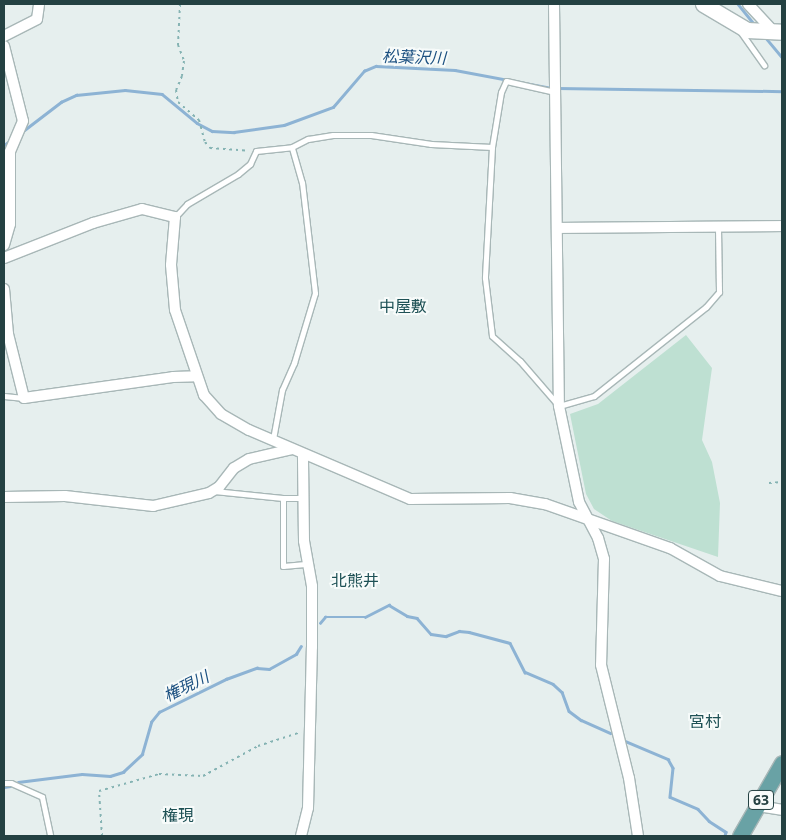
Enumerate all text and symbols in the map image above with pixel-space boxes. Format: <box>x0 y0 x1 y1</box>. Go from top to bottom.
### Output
water label: 松葉沢川 <box>382 46 446 68</box>
district label: 中屋敷 <box>379 296 427 316</box>
district label: 北熊井 <box>331 570 379 590</box>
water label: 権現川 <box>160 667 212 705</box>
district label: 宮村 <box>689 711 721 731</box>
road number: 63 <box>747 788 775 812</box>
district label: 権現 <box>162 805 194 825</box>

